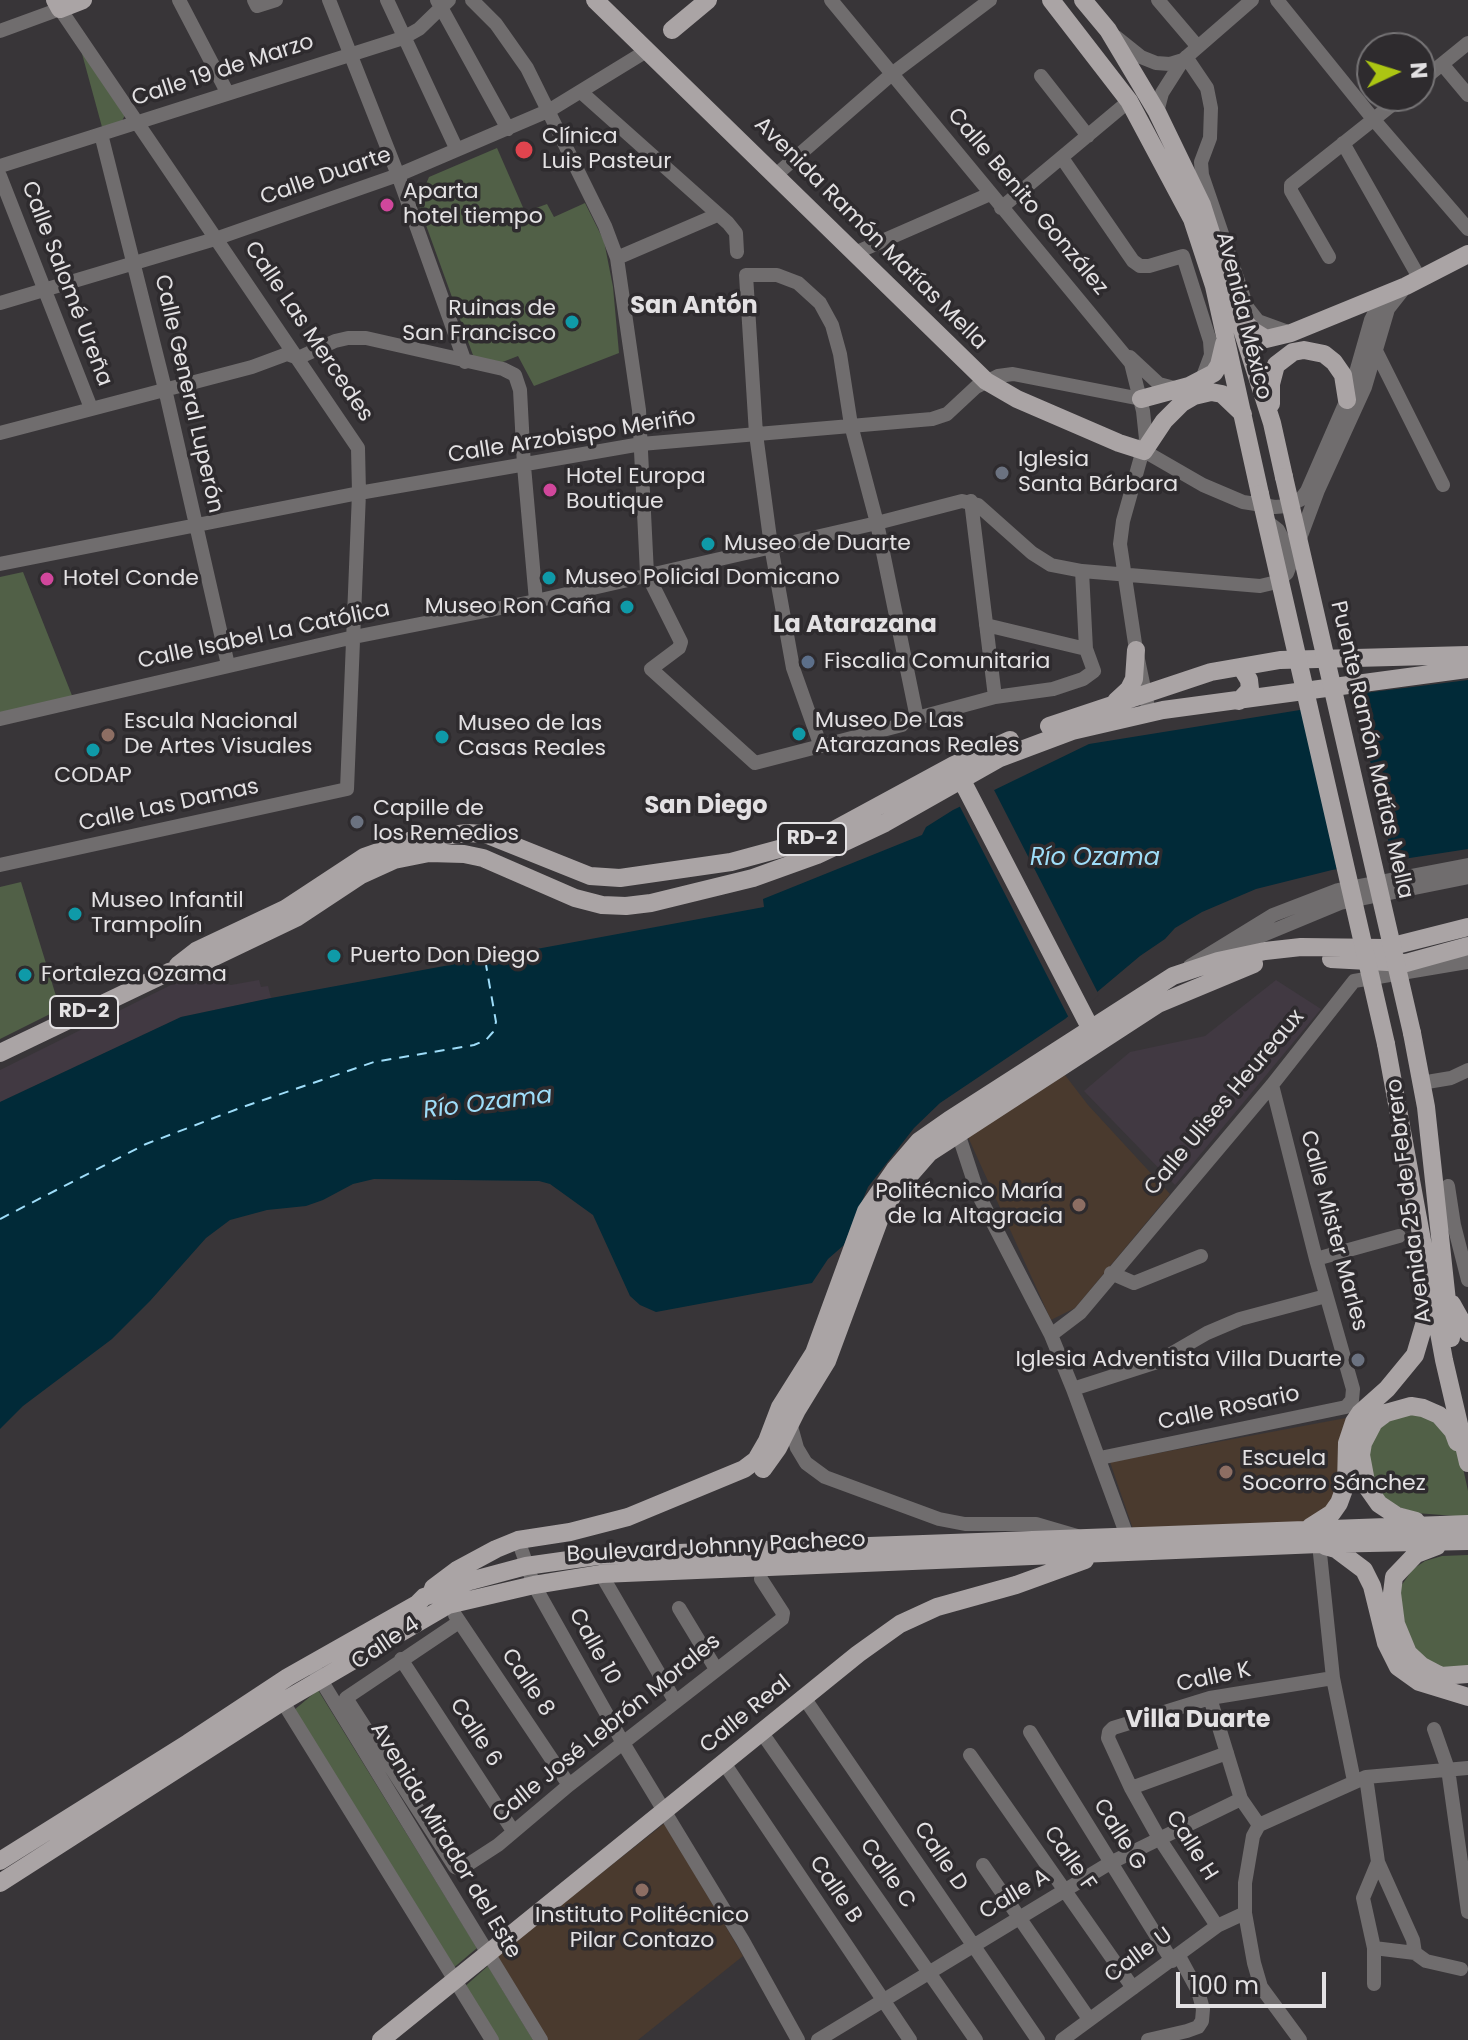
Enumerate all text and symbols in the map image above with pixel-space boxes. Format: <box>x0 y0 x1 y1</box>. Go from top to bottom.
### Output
street label: Calle 19 de Marzo <box>129 29 317 113</box>
north arrow <box>1356 32 1436 112</box>
text: N <box>1402 61 1434 80</box>
street label: Calle Benito González <box>941 103 1113 301</box>
street label: Avenida Ramón Matías Mella <box>748 112 992 356</box>
place label: Clínica Luis Pasteur <box>542 124 671 176</box>
marker: Clínica Luis Pasteur <box>513 139 535 161</box>
street label: Calle Duarte <box>257 142 395 212</box>
street label: Calle Salomé Ureña <box>15 178 117 390</box>
place label: Aparta hotel tiempo <box>403 179 543 230</box>
marker: Aparta hotel tiempo <box>378 196 396 214</box>
street label: Avenida México <box>1209 229 1277 403</box>
street label: Calle Las Mercedes <box>238 237 378 427</box>
street label: Calle General Luperón <box>148 272 228 516</box>
district label: San Antón <box>630 293 758 321</box>
place label: Ruinas de San Francisco <box>402 296 556 348</box>
marker: Ruinas de San Francisco <box>563 313 581 331</box>
street label: Calle Arzobispo Meriño <box>446 404 698 470</box>
place label: Iglesia Santa Bárbara <box>1018 447 1178 498</box>
place label: Hotel Europa Boutique <box>566 464 706 516</box>
marker: Iglesia Santa Bárbara <box>993 464 1011 482</box>
marker: Hotel Europa Boutique <box>541 481 559 499</box>
place label: Museo de Duarte <box>724 531 911 557</box>
marker: Museo de Duarte <box>699 535 717 553</box>
place label: Museo Policial Domicano <box>565 565 840 591</box>
place label: Hotel Conde <box>63 566 199 592</box>
marker: Museo Policial Domicano <box>540 569 558 587</box>
marker: Hotel Conde <box>38 570 56 588</box>
place label: Museo Ron Caña <box>425 594 611 620</box>
street label: Calle Isabel La Católica <box>136 596 392 676</box>
marker: Museo Ron Caña <box>618 598 636 616</box>
street label: Puente Ramón Matías Mella <box>1324 599 1418 901</box>
district label: La Atarazana <box>773 612 937 640</box>
place label: Fiscalia Comunitaria <box>824 649 1050 675</box>
marker: Fiscalia Comunitaria <box>799 653 817 671</box>
place label: Museo De Las Atarazanas Reales <box>815 708 1019 760</box>
place label: Escula Nacional De Artes Visuales <box>124 709 312 760</box>
place label: Museo de las Casas Reales <box>458 711 606 762</box>
marker: Museo De Las Atarazanas Reales <box>790 725 808 743</box>
marker: Escula Nacional De Artes Visuales <box>99 726 117 744</box>
marker: Museo de las Casas Reales <box>433 728 451 746</box>
marker: CODAP <box>84 741 102 759</box>
place label: CODAP <box>54 763 132 789</box>
street label: Calle Las Damas <box>77 774 261 838</box>
district label: San Diego <box>644 793 768 821</box>
place label: Capille de los Remedios <box>373 796 519 848</box>
marker: Capille de los Remedios <box>348 813 366 831</box>
road number: RD-2 <box>778 823 846 855</box>
water label: Río Ozama <box>1030 845 1160 873</box>
place label: Museo Infantil Trampolín <box>91 888 244 940</box>
marker: Museo Infantil Trampolín <box>66 905 84 923</box>
place label: Puerto Don Diego <box>350 943 540 969</box>
marker: Puerto Don Diego <box>325 947 343 965</box>
place label: Fortaleza Ozama <box>41 962 227 988</box>
marker: Fortaleza Ozama <box>16 966 34 984</box>
road number: RD-2 <box>50 996 118 1028</box>
street label: Calle Ulises Heureaux <box>1139 1005 1311 1201</box>
street label: Avenida 25 de Febrero <box>1382 1077 1438 1325</box>
water label: Río Ozama <box>422 1082 554 1126</box>
street label: Calle Mister Marles <box>1294 1128 1372 1334</box>
place label: Politécnico María de la Altagracia <box>875 1179 1063 1230</box>
marker: Politécnico María de la Altagracia <box>1070 1196 1088 1214</box>
place label: Iglesia Adventista Villa Duarte <box>1015 1347 1342 1373</box>
marker: Iglesia Adventista Villa Duarte <box>1349 1351 1367 1369</box>
street label: Calle Rosario <box>1156 1381 1302 1437</box>
place label: Escuela Socorro Sánchez <box>1242 1446 1426 1498</box>
marker: Escuela Socorro Sánchez <box>1217 1463 1235 1481</box>
street label: Boulevard Johnny Pacheco <box>566 1527 866 1569</box>
street label: Calle 10 <box>562 1604 626 1690</box>
street label: Calle 4 <box>347 1612 425 1676</box>
street label: Calle José Lebrón Morales <box>488 1629 726 1829</box>
street label: Calle 8 <box>495 1644 559 1722</box>
street label: Calle K <box>1174 1657 1254 1699</box>
street label: Calle Real <box>695 1670 797 1760</box>
street label: Calle 6 <box>443 1694 507 1772</box>
district label: Villa Duarte <box>1126 1707 1270 1735</box>
street label: Avenida Mirador del Este <box>364 1718 526 1964</box>
street label: Calle G <box>1087 1794 1151 1876</box>
street label: Calle H <box>1159 1806 1223 1886</box>
street label: Calle D <box>907 1817 973 1897</box>
street label: Calle F <box>1037 1821 1101 1897</box>
street label: Calle C <box>853 1834 921 1914</box>
street label: Calle B <box>803 1851 867 1929</box>
street label: Calle A <box>975 1864 1055 1926</box>
marker: Instituto Politécnico Pilar Contazo <box>633 1881 651 1899</box>
place label: Instituto Politécnico Pilar Contazo <box>535 1903 749 1954</box>
street label: Calle U <box>1100 1923 1178 1989</box>
scale bar <box>1180 1956 1330 2006</box>
text: 100 m <box>1190 1969 1259 2002</box>

